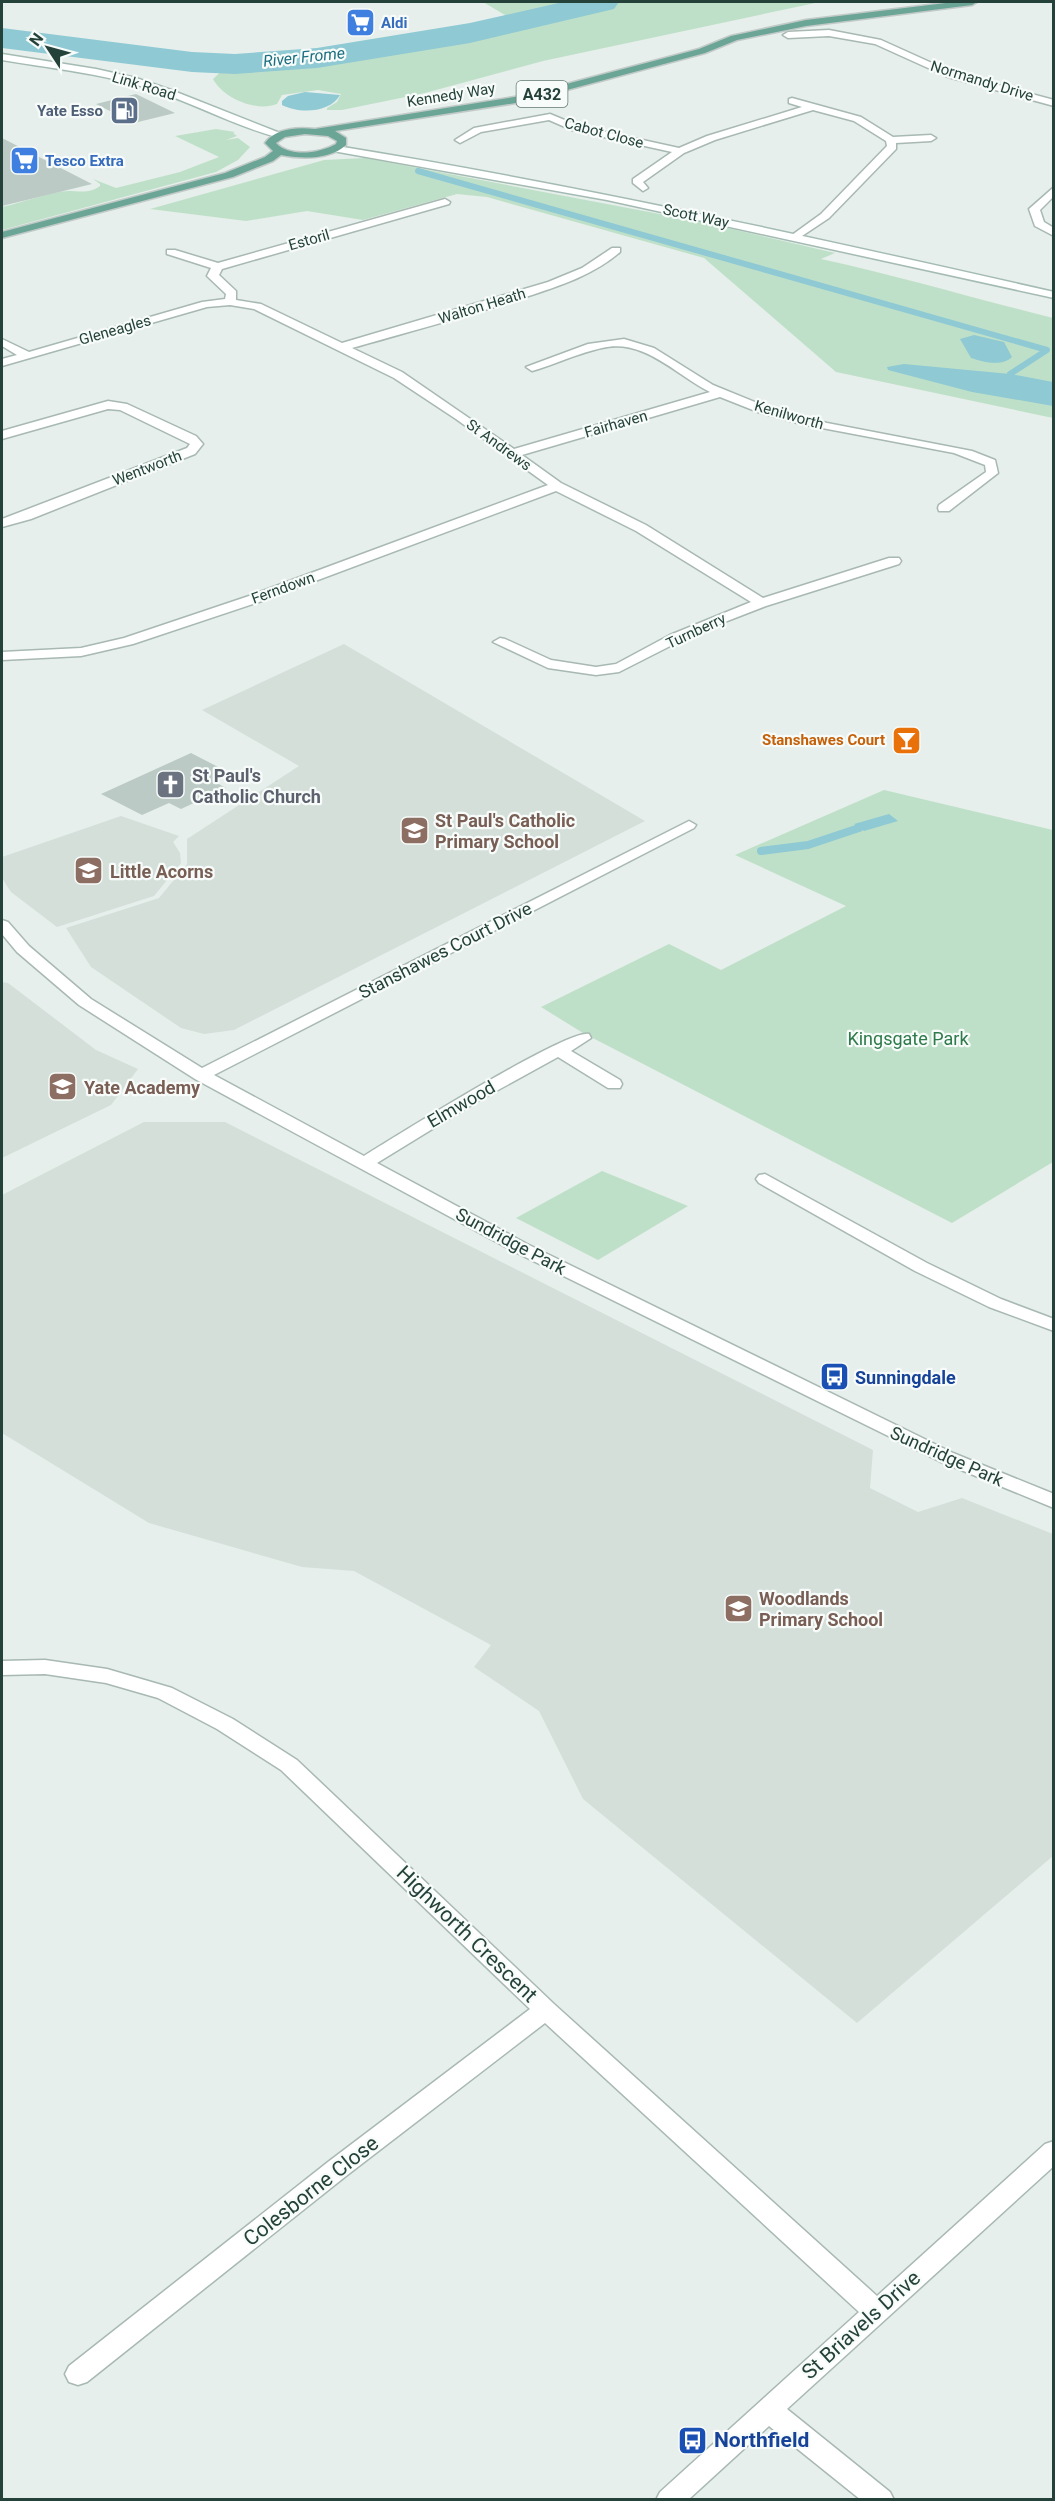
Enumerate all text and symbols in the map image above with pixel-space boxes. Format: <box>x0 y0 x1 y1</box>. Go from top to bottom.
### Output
supermarket icon: Aldi <box>344 7 376 39</box>
place label: Aldi <box>381 14 407 32</box>
north arrow <box>18 18 78 78</box>
text: N <box>25 29 47 50</box>
water label: River Frome <box>262 43 346 71</box>
street label: Normandy Drive <box>928 57 1036 105</box>
street label: Link Road <box>110 68 178 104</box>
street label: Kennedy Way <box>406 79 496 111</box>
road number: A432 <box>516 81 568 107</box>
fuel station icon: Yate Esso <box>108 95 140 127</box>
place label: Yate Esso <box>37 102 103 120</box>
street label: Cabot Close <box>562 114 646 152</box>
supermarket icon: Tesco Extra <box>8 145 40 177</box>
place label: Tesco Extra <box>45 152 124 170</box>
street label: Scott Way <box>661 200 731 232</box>
street label: Estoril <box>286 226 332 254</box>
street label: Walton Heath <box>436 284 528 328</box>
street label: Gleneagles <box>77 311 153 349</box>
street label: Kenilworth <box>752 397 826 433</box>
street label: Fairhaven <box>582 406 650 442</box>
street label: St Andrews <box>463 415 535 475</box>
street label: Wentworth <box>110 447 184 489</box>
street label: Ferndown <box>249 568 317 608</box>
street label: Turnberry <box>663 609 729 653</box>
bar icon: Stanshawes Court <box>890 724 922 756</box>
place label: Stanshawes Court <box>762 731 885 749</box>
place label: St Paul's Catholic Church <box>192 765 321 807</box>
church icon: St Paul's Catholic Church <box>155 769 187 801</box>
place label: St Paul's Catholic Primary School <box>435 810 575 852</box>
school or university icon: St Paul's Catholic Primary School <box>398 814 430 846</box>
school or university icon: Little Acorns <box>73 855 105 887</box>
place label: Little Acorns <box>110 861 213 882</box>
street label: Stanshawes Court Drive <box>355 897 535 1003</box>
park label: Kingsgate Park <box>847 1028 969 1049</box>
school or university icon: Yate Academy <box>47 1071 79 1103</box>
street label: Elmwood <box>423 1076 499 1132</box>
place label: Yate Academy <box>84 1077 201 1098</box>
street label: Sundridge Park <box>452 1203 570 1279</box>
bus stop icon: Sunningdale <box>818 1361 850 1393</box>
place label: Sunningdale <box>855 1367 956 1388</box>
street label: Sundridge Park <box>887 1422 1008 1491</box>
place label: Woodlands Primary School <box>759 1588 883 1630</box>
school or university icon: Woodlands Primary School <box>722 1592 754 1624</box>
street label: Highworth Crescent <box>392 1861 542 2007</box>
street label: Colesborne Close <box>239 2131 383 2251</box>
street label: St Briavels Drive <box>797 2266 925 2384</box>
bus stop icon: Northfield <box>677 2424 709 2456</box>
place label: Northfield <box>714 2428 809 2452</box>

